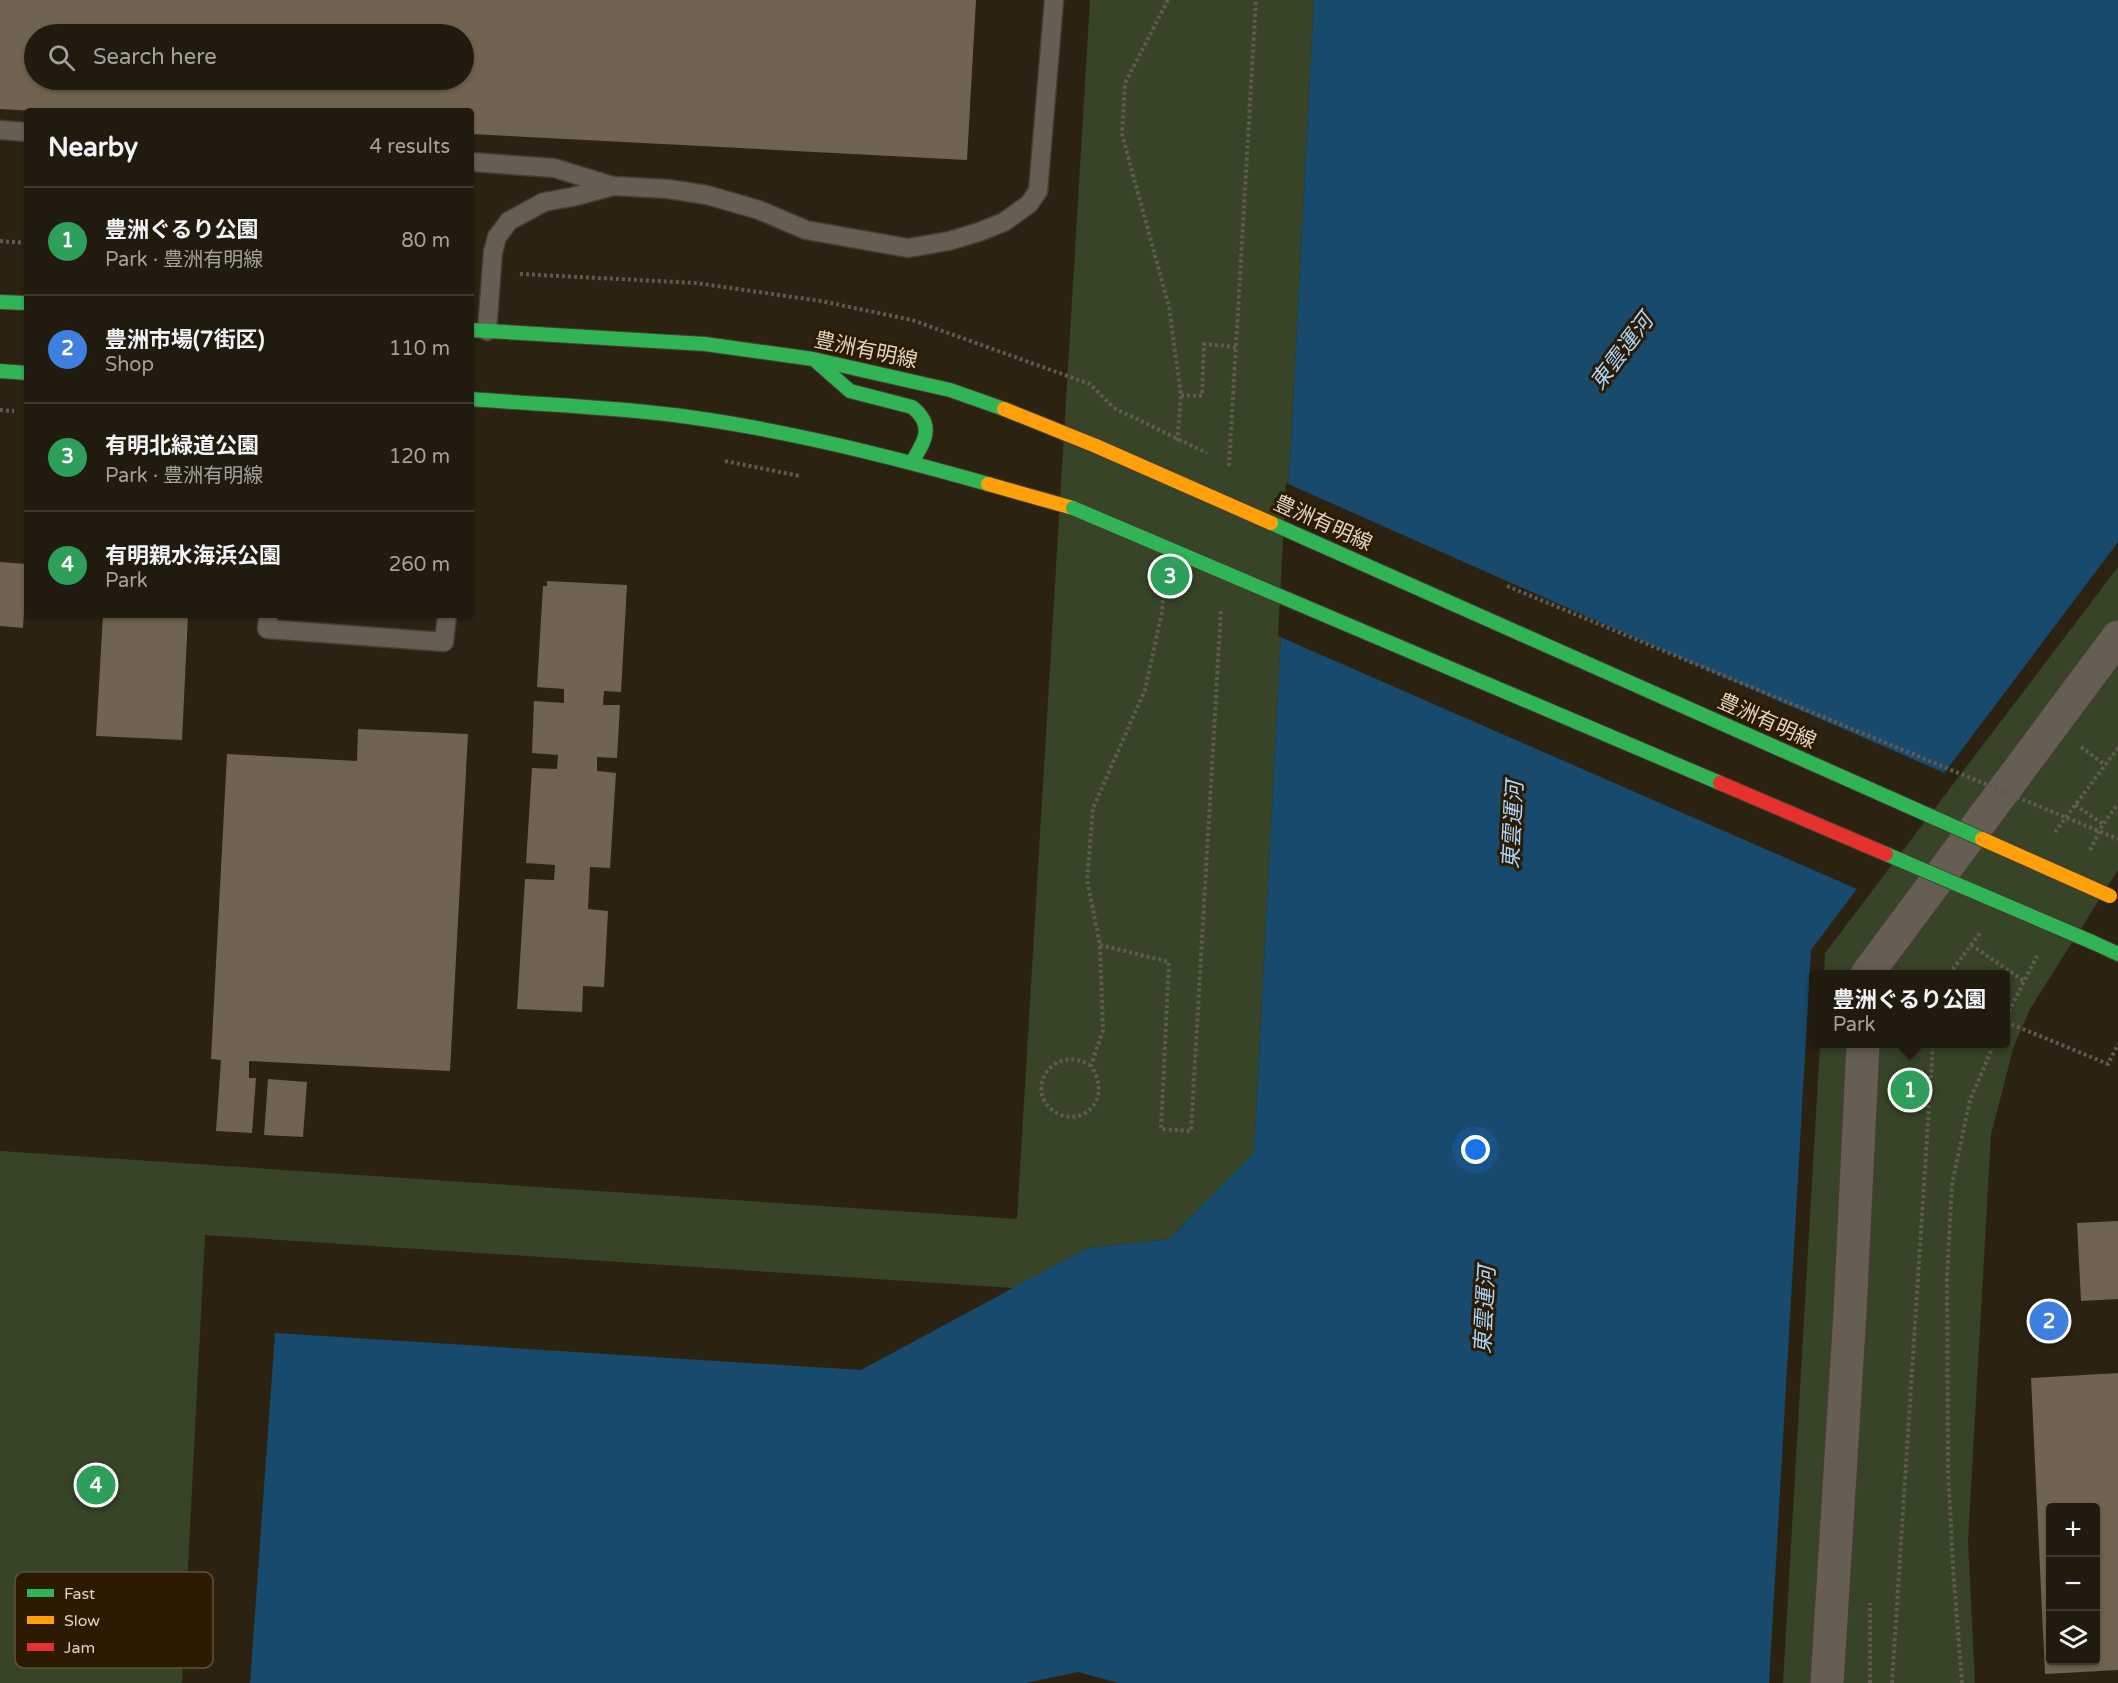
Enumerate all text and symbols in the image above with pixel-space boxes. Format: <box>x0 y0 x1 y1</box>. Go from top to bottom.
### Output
search box <box>24 24 474 90</box>
icon: search <box>45 41 78 74</box>
text: Search here <box>93 44 217 70</box>
text: Nearby <box>48 132 138 163</box>
text: 4 results <box>370 135 450 159</box>
text: 豊洲ぐるり公園 <box>105 217 259 243</box>
text: 1 <box>61 229 74 253</box>
text: 80 m <box>401 229 450 253</box>
text: Park · 豊洲有明線 <box>105 248 263 272</box>
water label: 東雲運河 <box>1585 305 1661 395</box>
text: 豊洲市場(7街区) <box>105 327 265 353</box>
street label: 豊洲有明線 <box>812 327 920 374</box>
text: 2 <box>61 337 74 361</box>
text: 110 m <box>389 337 450 361</box>
text: Shop <box>105 353 154 377</box>
text: 有明北緑道公園 <box>105 433 259 459</box>
text: 3 <box>61 445 74 469</box>
text: 120 m <box>389 445 450 469</box>
text: Park · 豊洲有明線 <box>105 464 263 488</box>
street label: 豊洲有明線 <box>1270 491 1376 556</box>
text: 有明親水海浜公園 <box>105 543 281 569</box>
text: 4 <box>61 553 74 577</box>
text: 260 m <box>389 553 450 577</box>
pin: 3 <box>1150 554 1190 598</box>
text: Park <box>105 569 148 593</box>
street label: 豊洲有明線 <box>1714 689 1820 754</box>
water label: 東雲運河 <box>1498 776 1528 870</box>
popup <box>1809 970 2010 1048</box>
text: 豊洲ぐるり公園 <box>1833 987 1986 1013</box>
text: Park <box>1833 1013 1875 1037</box>
pin: 1 <box>1890 1068 1930 1112</box>
your location <box>1461 1135 1490 1164</box>
water label: 東雲運河 <box>1470 1261 1500 1355</box>
pin: 2 <box>2030 1298 2068 1344</box>
pin: 4 <box>76 1462 116 1508</box>
map controls <box>2046 1503 2100 1665</box>
button: + <box>2046 1503 2100 1557</box>
button: − <box>2046 1557 2100 1611</box>
legend <box>15 1572 213 1668</box>
text: Fast <box>64 1584 95 1604</box>
text: Slow <box>64 1611 100 1631</box>
button: layers <box>2046 1611 2100 1665</box>
text: Jam <box>64 1638 95 1658</box>

